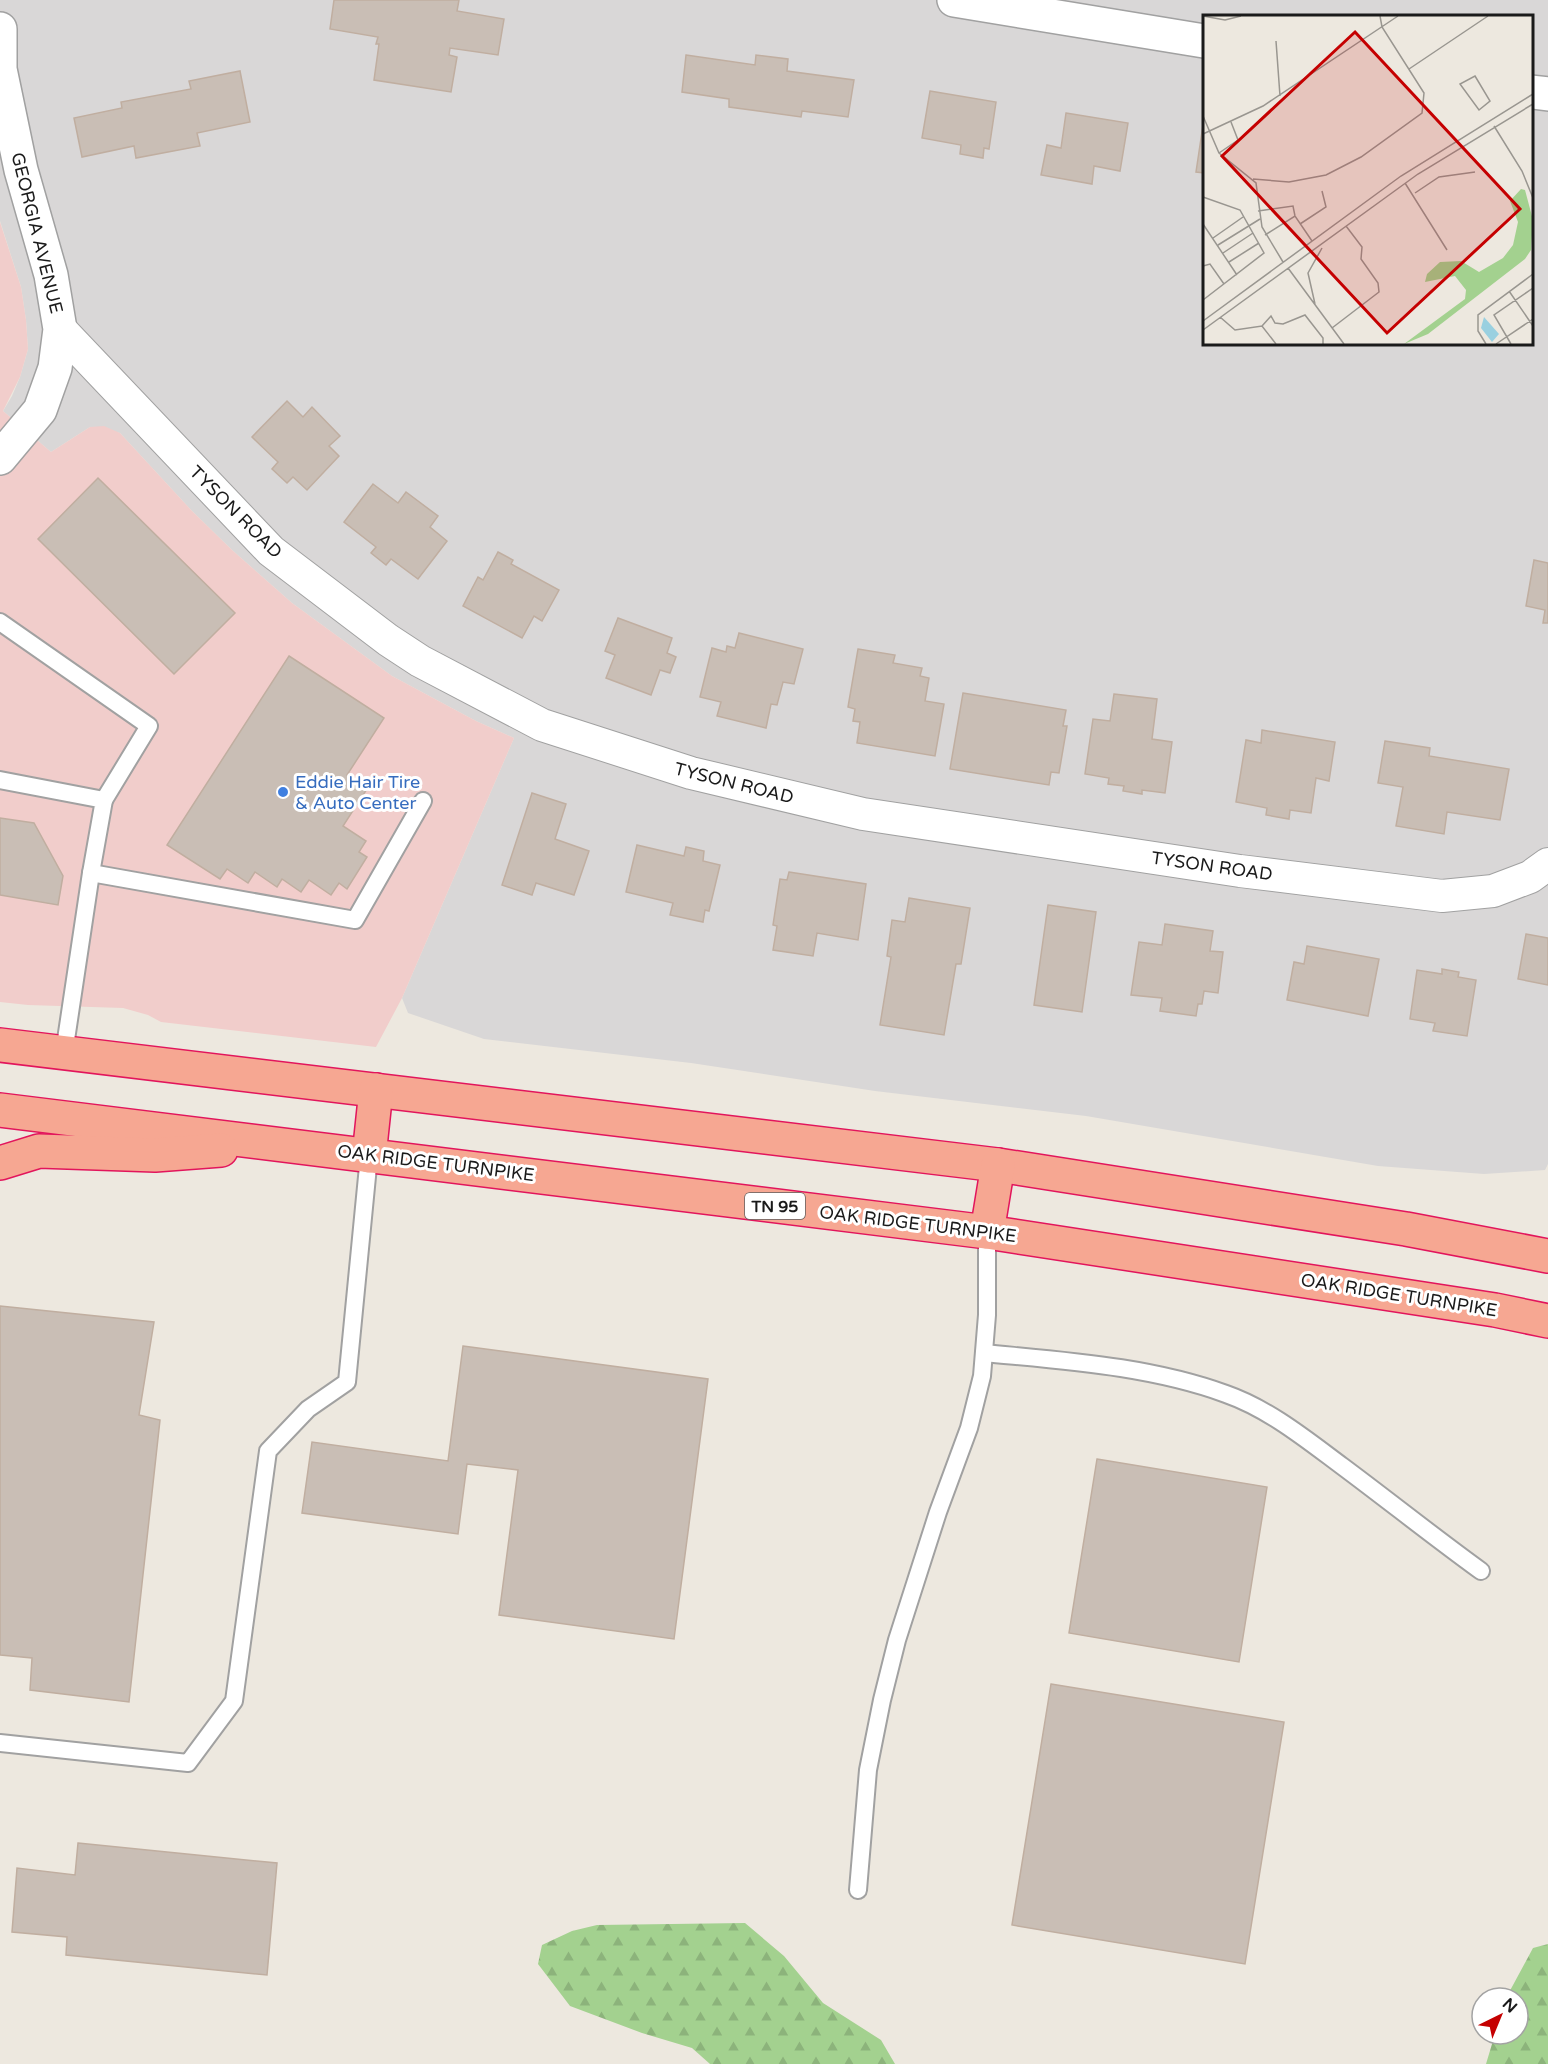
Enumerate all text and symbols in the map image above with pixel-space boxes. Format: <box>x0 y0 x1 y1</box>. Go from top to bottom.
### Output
inset map <box>1203 15 1533 345</box>
street label: GEORGIA AVENUE <box>6 150 68 316</box>
street label: TYSON ROAD <box>185 461 287 563</box>
street label: TYSON ROAD <box>672 758 796 808</box>
place label: Eddie Hair Tire & Auto Center <box>295 771 420 814</box>
marker: Eddie Hair Tire & Auto Center <box>276 785 290 799</box>
street label: TYSON ROAD <box>1150 847 1274 885</box>
street label: OAK RIDGE TURNPIKE <box>336 1140 536 1186</box>
road number: TN 95 <box>745 1193 805 1219</box>
street label: OAK RIDGE TURNPIKE <box>818 1201 1018 1247</box>
street label: OAK RIDGE TURNPIKE <box>1299 1269 1499 1321</box>
north arrow <box>1470 1986 1530 2046</box>
text: N <box>1498 1994 1521 2017</box>

